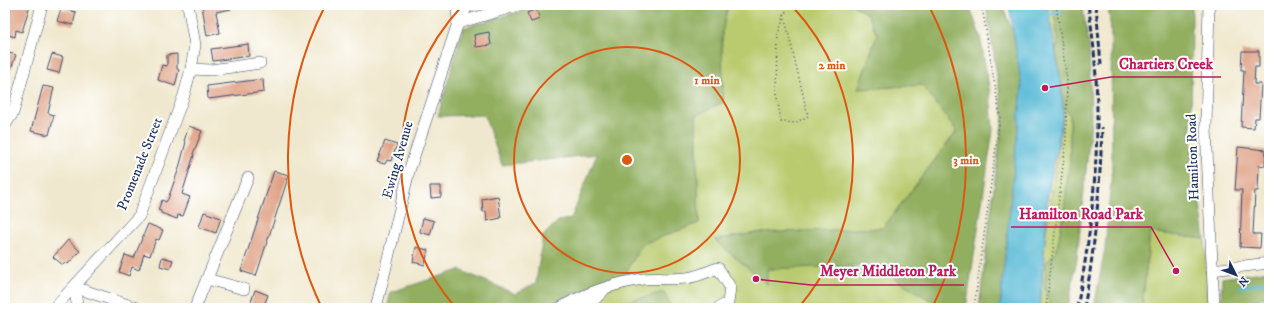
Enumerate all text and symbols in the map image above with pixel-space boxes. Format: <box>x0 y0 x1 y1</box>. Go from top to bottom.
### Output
callout: Chartiers Creek <box>1111 50 1221 77</box>
text: Chartiers Creek <box>1119 55 1213 74</box>
text: 2 min <box>819 58 846 73</box>
text: 1 min <box>694 73 720 88</box>
street label: Hamilton Road <box>1182 113 1204 201</box>
street label: Promenade Street <box>113 114 167 213</box>
street label: Ewing Avenue <box>378 119 418 201</box>
centre of rings <box>620 153 634 167</box>
text: 3 min <box>953 153 979 168</box>
callout: Hamilton Road Park <box>1011 200 1151 227</box>
text: Hamilton Road Park <box>1019 205 1144 224</box>
north arrow <box>1216 255 1256 295</box>
callout: Meyer Middleton Park <box>811 258 964 285</box>
text: Meyer Middleton Park <box>820 262 957 281</box>
text: N <box>1234 273 1251 289</box>

